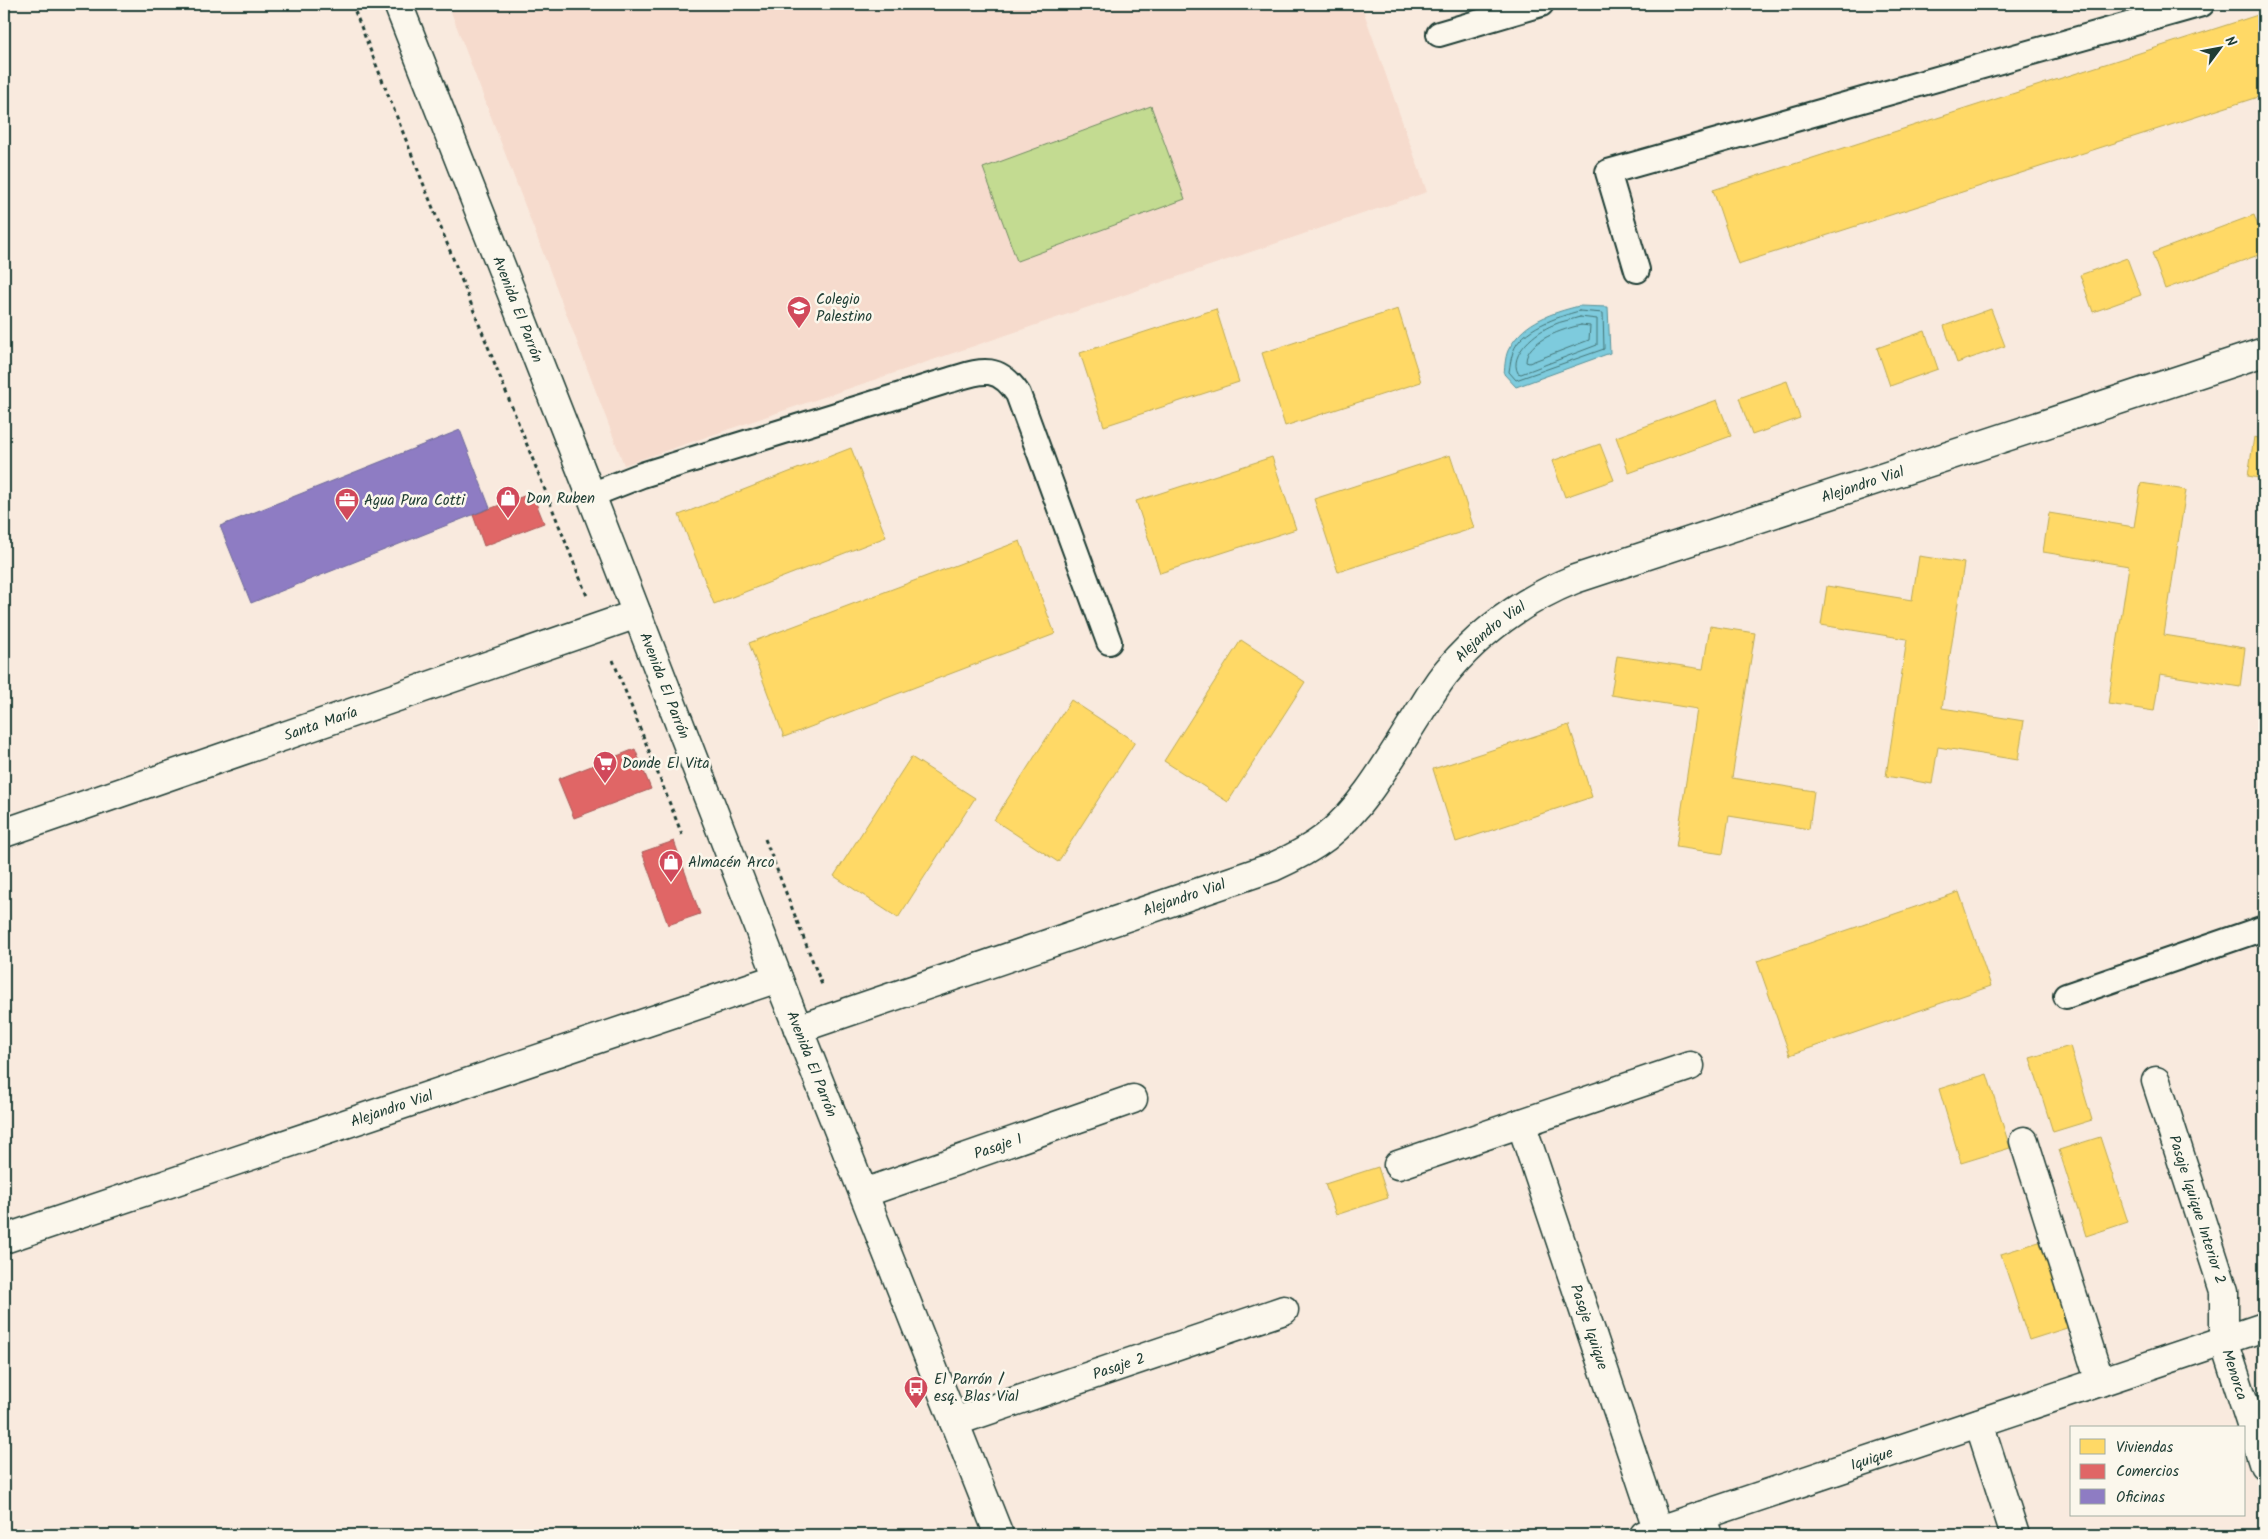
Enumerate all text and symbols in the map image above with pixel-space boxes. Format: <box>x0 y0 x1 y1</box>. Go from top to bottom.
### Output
north arrow <box>2196 22 2246 72</box>
text: N <box>2219 32 2242 51</box>
street label: Avenida El Parrón <box>485 253 549 367</box>
place label: Colegio Palestino <box>816 288 872 329</box>
school or university icon: Colegio Palestino <box>786 295 812 329</box>
street label: Alejandro Vial <box>1818 460 1908 510</box>
shop icon: Don Ruben <box>495 485 521 519</box>
office icon: Agua Pura Cotti <box>334 487 360 521</box>
place label: Don Ruben <box>526 487 595 511</box>
place label: Agua Pura Cotti <box>364 489 466 513</box>
street label: Alejandro Vial <box>1450 595 1531 668</box>
street label: Avenida El Parrón <box>632 629 695 743</box>
street label: Santa María <box>281 701 361 748</box>
supermarket icon: Donde El Vita <box>592 750 618 784</box>
place label: Donde El Vita <box>622 752 710 776</box>
shop icon: Almacén Arco <box>658 849 684 883</box>
place label: Almacén Arco <box>688 851 775 875</box>
street label: Alejandro Vial <box>1140 873 1229 923</box>
street label: Avenida El Parrón <box>779 1008 843 1121</box>
street label: Alejandro Vial <box>347 1084 437 1134</box>
street label: Pasaje 1 <box>971 1127 1026 1167</box>
street label: Pasaje Iquique Interior 2 <box>2161 1132 2232 1287</box>
street label: Pasaje Iquique <box>1563 1281 1614 1373</box>
street label: Menorca <box>2214 1346 2253 1403</box>
street label: Pasaje 2 <box>1090 1347 1148 1387</box>
place label: El Parrón / esq. Blas Vial <box>934 1368 1019 1409</box>
bus stop icon: El Parrón / esq. Blas Vial <box>903 1375 929 1409</box>
legend <box>2070 1426 2246 1516</box>
text: Viviendas <box>2116 1436 2174 1460</box>
street label: Iquique <box>1847 1441 1897 1478</box>
text: Comercios <box>2116 1460 2179 1484</box>
text: Oficinas <box>2116 1486 2165 1510</box>

